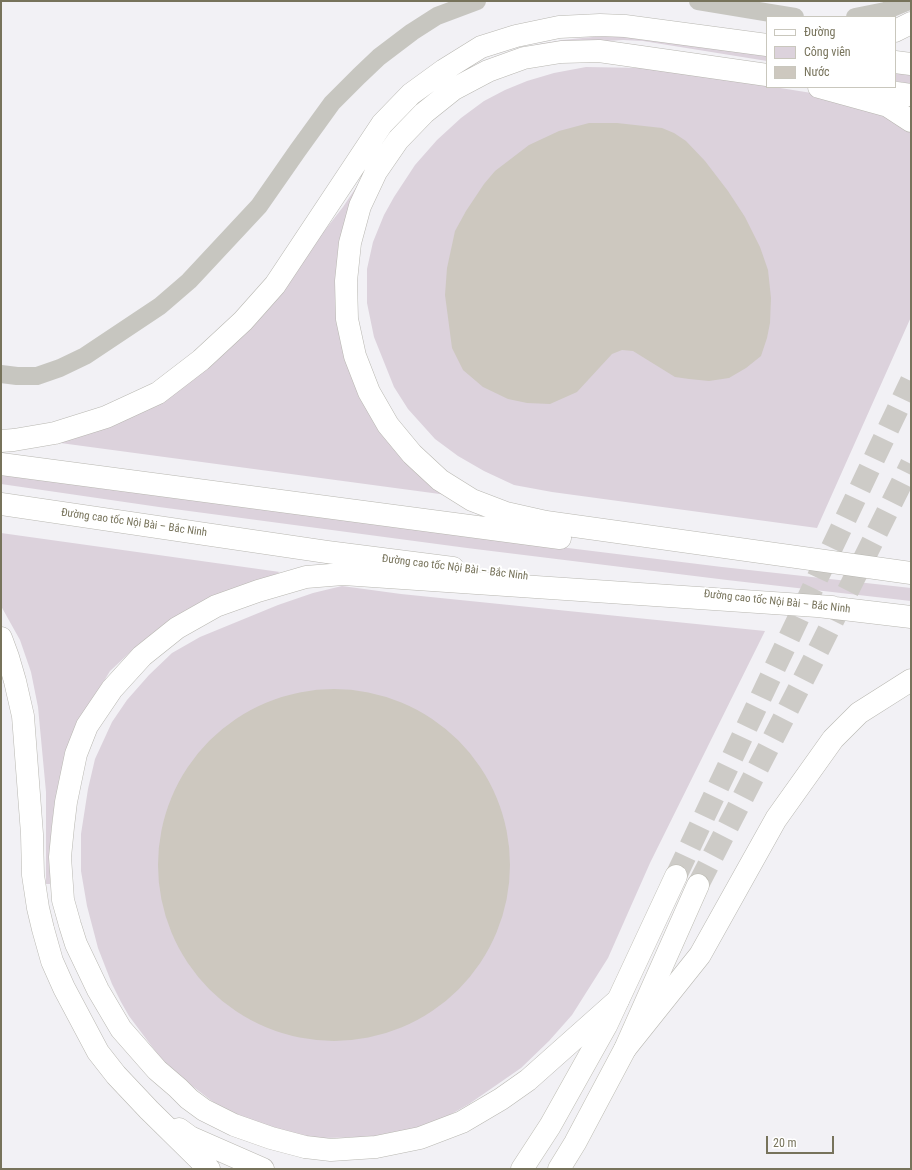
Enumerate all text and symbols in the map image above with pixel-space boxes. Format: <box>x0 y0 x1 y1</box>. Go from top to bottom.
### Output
legend <box>766 16 896 88</box>
text: Đường <box>804 25 835 39</box>
text: Công viên <box>804 45 851 59</box>
text: Nước <box>804 65 830 79</box>
street label: Đường cao tốc Nội Bài – Bắc Ninh <box>60 506 208 540</box>
street label: Đường cao tốc Nội Bài – Bắc Ninh <box>381 552 529 584</box>
street label: Đường cao tốc Nội Bài – Bắc Ninh <box>703 588 851 616</box>
scale bar <box>768 1128 836 1154</box>
text: 20 m <box>773 1136 797 1150</box>

